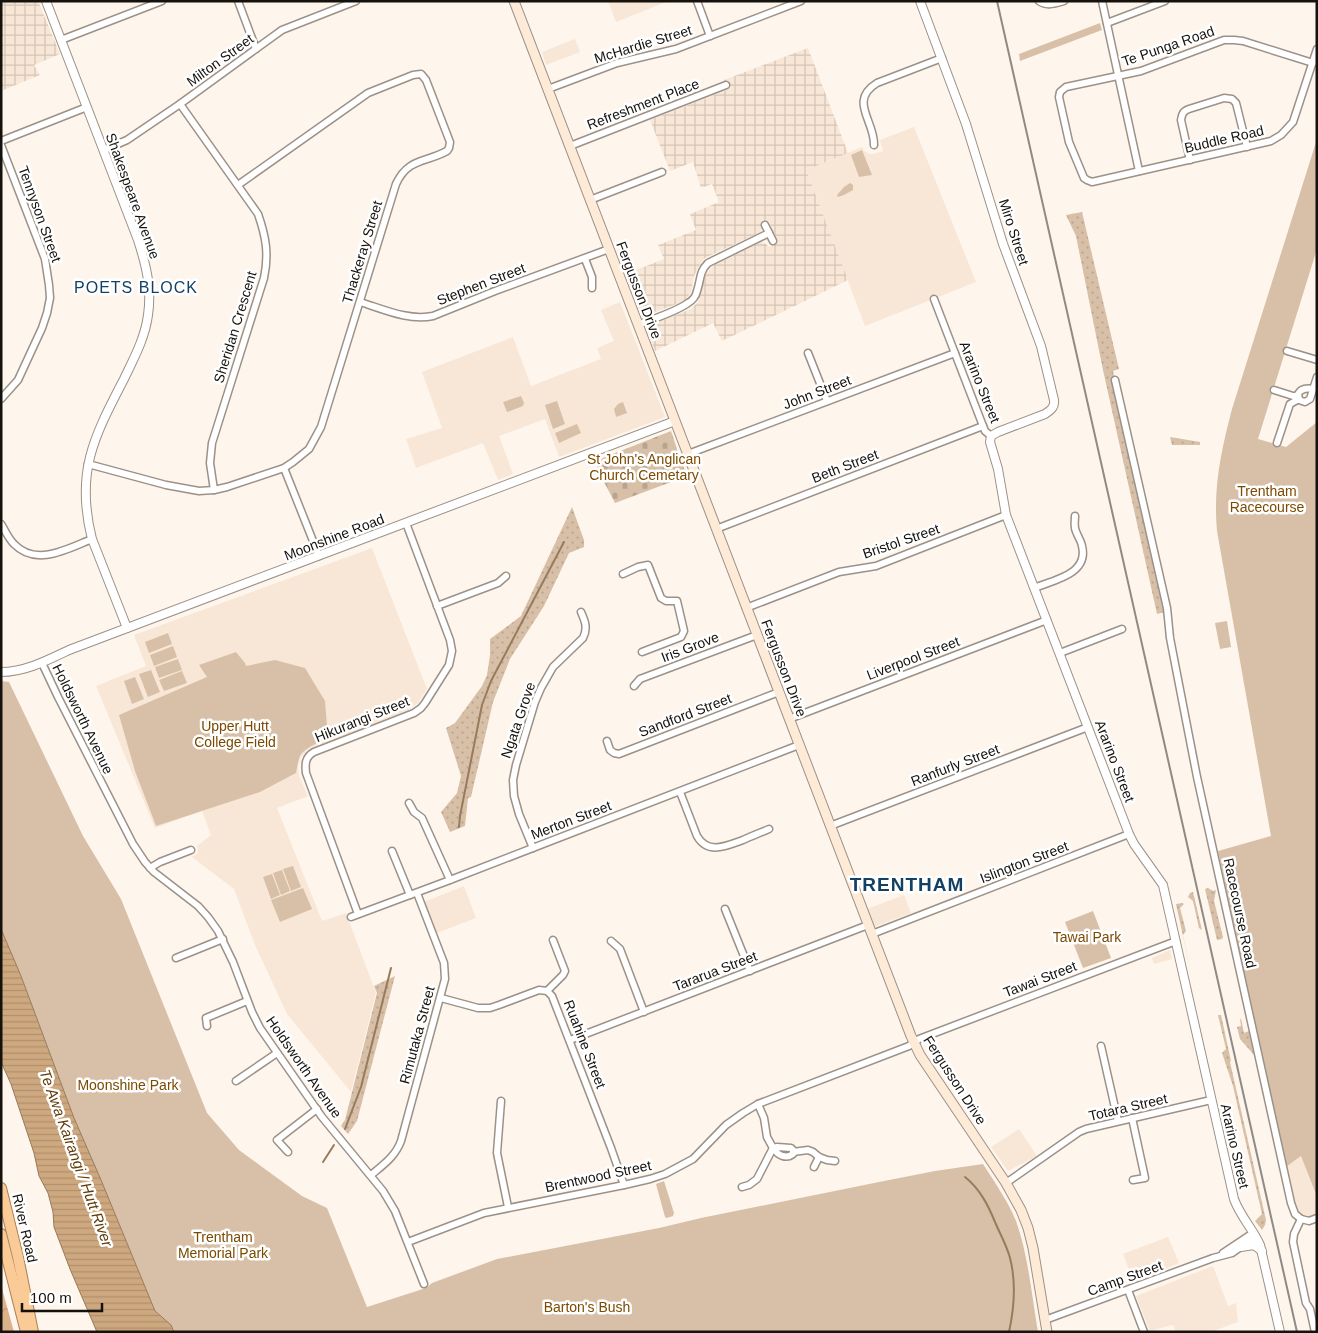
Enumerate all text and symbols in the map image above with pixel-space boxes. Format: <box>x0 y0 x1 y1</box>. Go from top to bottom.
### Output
street label: McHardie Street <box>592 22 694 66</box>
street label: Te Punga Road <box>1120 23 1216 69</box>
street label: Milton Street <box>184 30 257 90</box>
street label: Refreshment Place <box>585 75 702 133</box>
street label: Buddle Road <box>1183 122 1265 156</box>
street label: Shakespeare Avenue <box>103 131 163 261</box>
street label: Tennyson Street <box>15 164 65 264</box>
street label: Miro Street <box>996 197 1032 267</box>
street label: Thackeray Street <box>339 199 385 305</box>
street label: Fergusson Drive <box>613 239 665 341</box>
street label: Stephen Street <box>435 260 528 308</box>
street label: Sheridan Crescent <box>210 269 260 385</box>
district label: POETS BLOCK <box>74 279 198 296</box>
street label: Ararino Street <box>956 339 1004 425</box>
street label: John Street <box>781 372 853 412</box>
street label: Beth Street <box>809 446 881 486</box>
park label: St John's Anglican Church Cemetary <box>587 451 701 483</box>
park label: Trentham Racecourse <box>1230 483 1305 515</box>
street label: Moonshine Road <box>282 511 386 563</box>
street label: Bristol Street <box>861 520 942 562</box>
street label: Fergusson Drive <box>758 617 810 719</box>
street label: Iris Grove <box>659 629 721 665</box>
street label: Liverpool Street <box>864 633 962 683</box>
street label: Holdsworth Avenue <box>49 661 117 777</box>
street label: Ngata Grove <box>498 680 539 760</box>
street label: Sandford Street <box>636 690 734 740</box>
street label: Hikurangi Street <box>312 693 412 745</box>
park label: Upper Hutt College Field <box>194 718 276 750</box>
street label: Ararino Street <box>1092 718 1138 804</box>
street label: Ranfurly Street <box>909 741 1002 789</box>
street label: Merton Street <box>529 797 614 843</box>
street label: Islington Street <box>978 838 1071 886</box>
street label: Racecourse Road <box>1221 857 1259 969</box>
district label: TRENTHAM <box>850 874 964 895</box>
park label: Tawai Park <box>1053 929 1122 945</box>
street label: Tararua Street <box>671 948 759 994</box>
street label: Tawai Street <box>1001 958 1079 1000</box>
street label: Rimutaka Street <box>396 984 438 1086</box>
street label: Ruahine Street <box>561 998 609 1091</box>
street label: Holdsworth Avenue <box>263 1013 345 1121</box>
street label: Fergusson Drive <box>920 1033 990 1128</box>
water label: Te Awa Kairangi / Hutt River <box>36 1067 117 1250</box>
park label: Moonshine Park <box>77 1077 180 1093</box>
street label: Totara Street <box>1087 1090 1169 1124</box>
street label: Ararino Street <box>1217 1102 1253 1190</box>
street label: Brentwood Street <box>543 1157 653 1195</box>
street label: River Road <box>9 1192 41 1264</box>
park label: Trentham Memorial Park <box>178 1229 269 1261</box>
street label: Camp Street <box>1085 1257 1165 1299</box>
scale bar <box>22 1280 102 1312</box>
text: 100 m <box>30 1289 72 1306</box>
park label: Barton's Bush <box>544 1299 630 1315</box>

